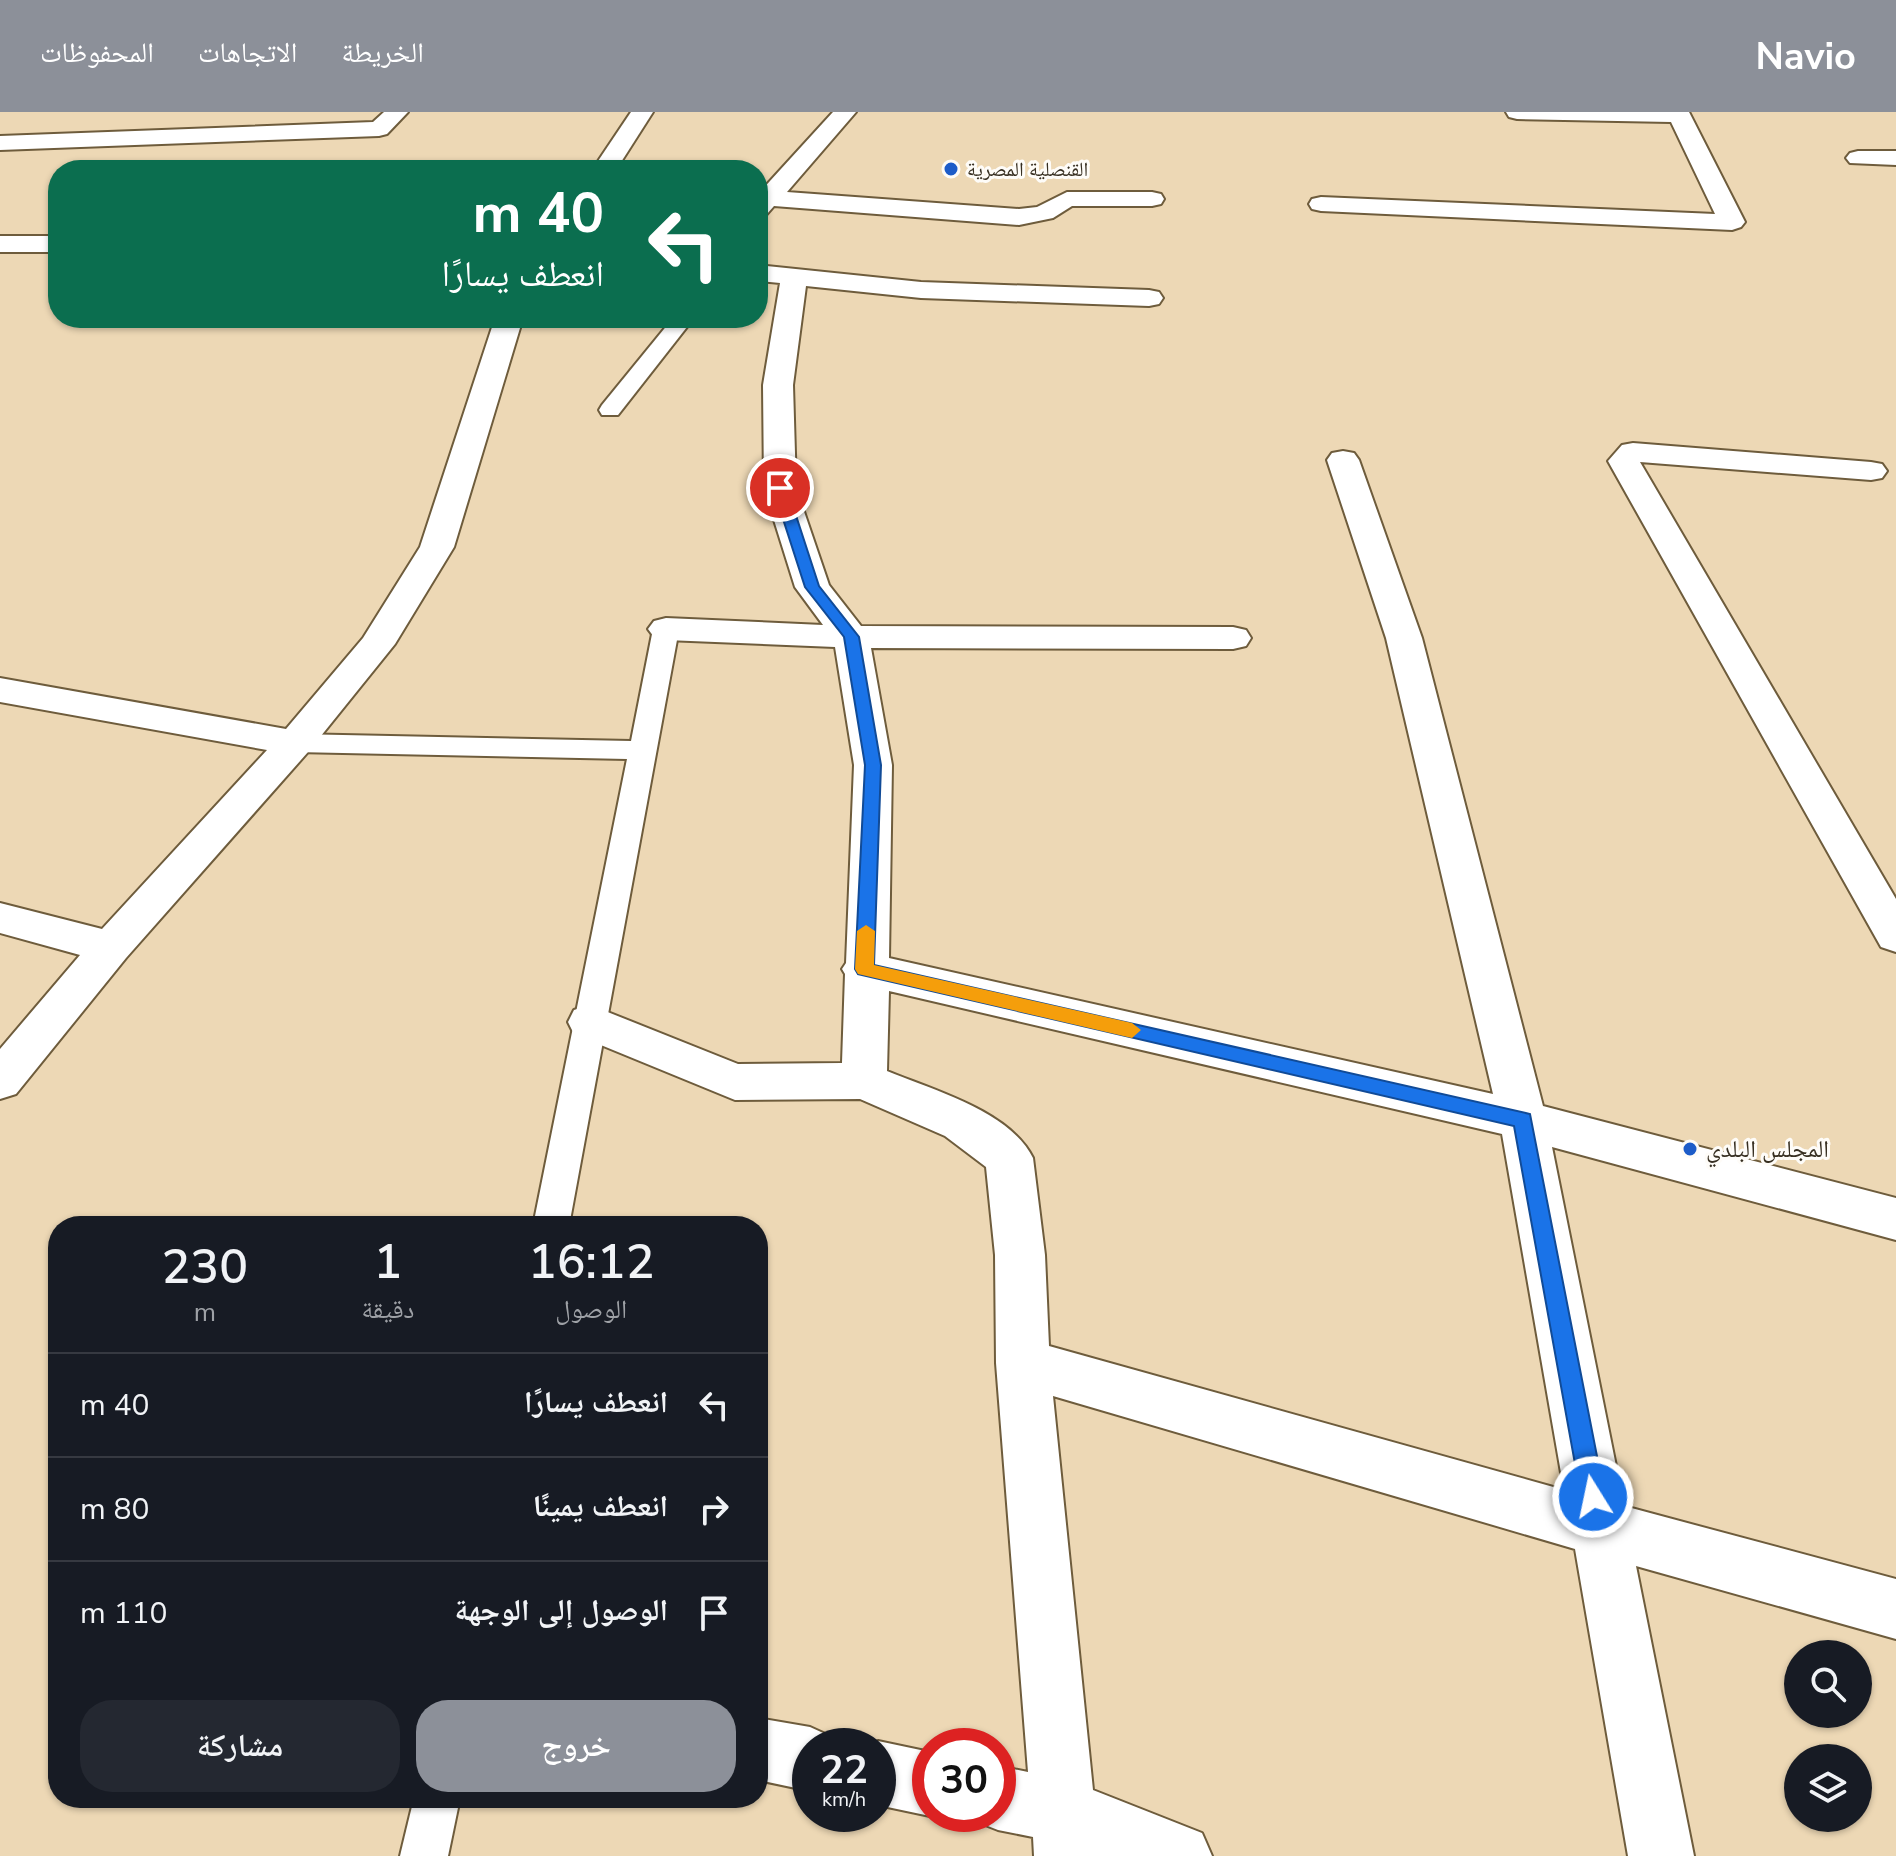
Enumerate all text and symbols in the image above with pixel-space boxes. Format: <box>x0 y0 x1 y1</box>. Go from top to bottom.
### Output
text: Navio <box>1755 31 1856 82</box>
text: المحفوظات <box>40 34 154 72</box>
text: الاتجاهات <box>198 34 297 72</box>
text: الخريطة <box>341 34 424 72</box>
place label: القنصلية المصرية <box>967 156 1088 183</box>
marker: القنصلية المصرية <box>942 160 960 178</box>
text: 40 m <box>473 175 604 252</box>
icon: left <box>632 192 736 296</box>
text: انعطف يسارًا <box>442 250 604 299</box>
pin <box>746 454 814 522</box>
icon: arrive <box>758 466 802 510</box>
place label: المجلس البلدي <box>1706 1133 1829 1168</box>
marker: المجلس البلدي <box>1681 1140 1699 1158</box>
text: 1 <box>374 1229 402 1295</box>
text: 16:12 <box>528 1229 654 1295</box>
text: 230 <box>162 1234 248 1300</box>
text: دقيقة <box>362 1292 414 1327</box>
text: الوصول <box>555 1292 627 1327</box>
text: m <box>194 1295 216 1330</box>
text: انعطف يسارًا <box>524 1382 668 1423</box>
icon: left <box>692 1383 736 1427</box>
text: 40 m <box>80 1385 149 1426</box>
position arrow <box>1551 1455 1635 1539</box>
text: انعطف يمينًا <box>533 1486 668 1527</box>
icon: right <box>692 1487 736 1531</box>
text: 80 m <box>80 1489 149 1530</box>
text: الوصول إلى الوجهة <box>455 1590 668 1631</box>
icon: arrive <box>692 1591 736 1635</box>
text: 110 m <box>80 1593 167 1634</box>
map controls <box>1784 1640 1872 1832</box>
button: search <box>1784 1640 1872 1728</box>
button: مشاركة <box>80 1700 400 1792</box>
button: خروج <box>416 1700 736 1792</box>
speed limit sign: 30 <box>912 1728 1016 1832</box>
text: 22 <box>820 1743 868 1797</box>
button: layers <box>1784 1744 1872 1832</box>
text: km/h <box>822 1786 866 1813</box>

